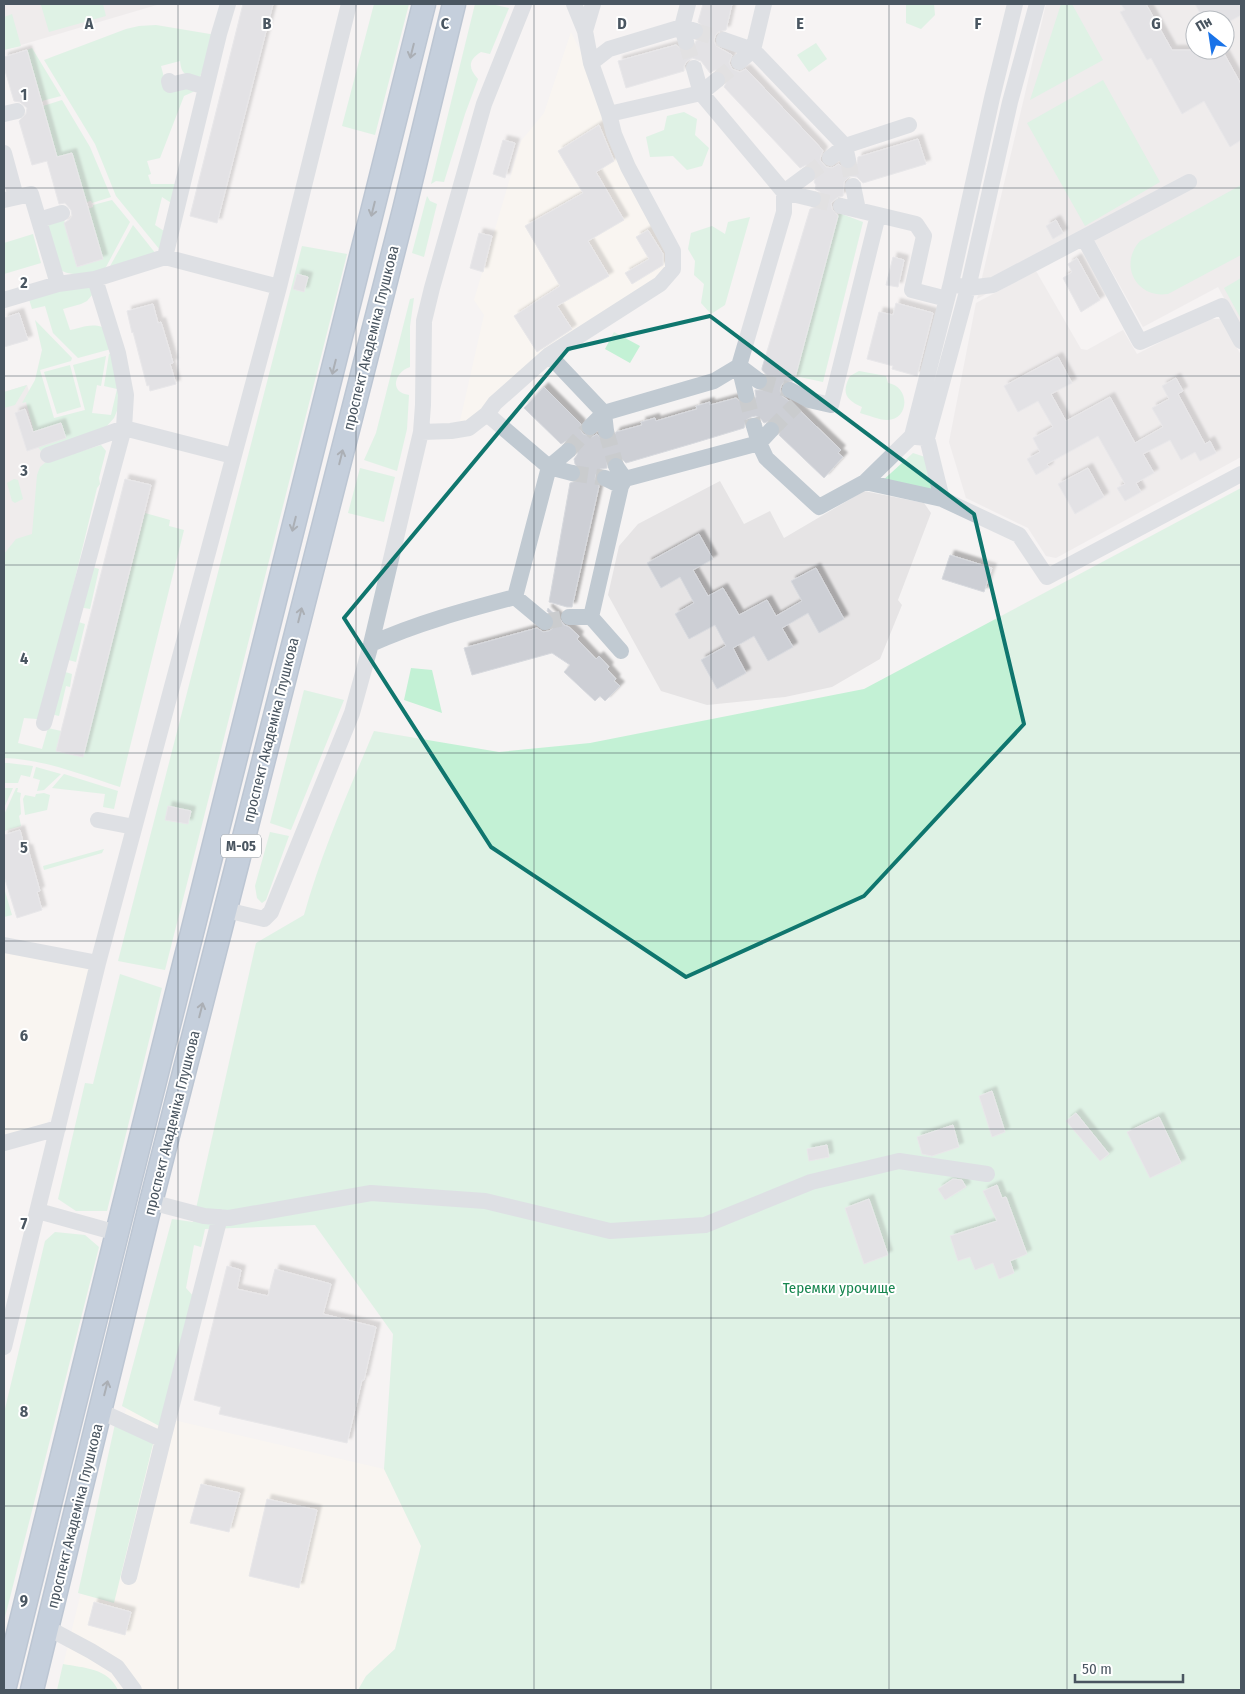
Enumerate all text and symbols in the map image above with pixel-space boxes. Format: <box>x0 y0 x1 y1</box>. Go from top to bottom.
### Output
north arrow <box>1185 10 1235 60</box>
text: Пн <box>1193 13 1215 36</box>
text: A <box>84 14 94 33</box>
text: B <box>263 14 272 33</box>
text: C <box>441 14 450 33</box>
text: D <box>617 14 627 33</box>
text: E <box>796 14 804 33</box>
text: F <box>974 14 982 33</box>
text: G <box>1151 14 1161 33</box>
one-way arrow <box>407 43 416 59</box>
text: 1 <box>21 85 27 104</box>
one-way arrow <box>368 200 377 216</box>
street label: проспект Академіка Глушкова <box>339 244 403 432</box>
text: 2 <box>19 273 28 292</box>
one-way arrow <box>329 358 338 374</box>
one-way arrow <box>337 450 346 466</box>
text: 3 <box>19 461 28 480</box>
one-way arrow <box>289 516 298 532</box>
one-way arrow <box>296 607 306 623</box>
street label: проспект Академіка Глушкова <box>239 636 303 824</box>
text: 4 <box>20 649 28 668</box>
road number: М-05 <box>221 834 261 858</box>
text: 5 <box>20 838 28 857</box>
one-way arrow <box>196 1002 206 1018</box>
text: 6 <box>20 1026 28 1045</box>
street label: проспект Академіка Глушкова <box>140 1029 204 1217</box>
text: 7 <box>21 1214 28 1233</box>
park label: Теремки урочище <box>783 1279 895 1297</box>
one-way arrow <box>102 1380 111 1396</box>
text: 8 <box>20 1402 29 1421</box>
street label: проспект Академіка Глушкова <box>43 1422 107 1610</box>
text: 9 <box>20 1591 28 1610</box>
scale bar <box>1075 1652 1182 1684</box>
text: 50 m <box>1082 1660 1112 1678</box>

